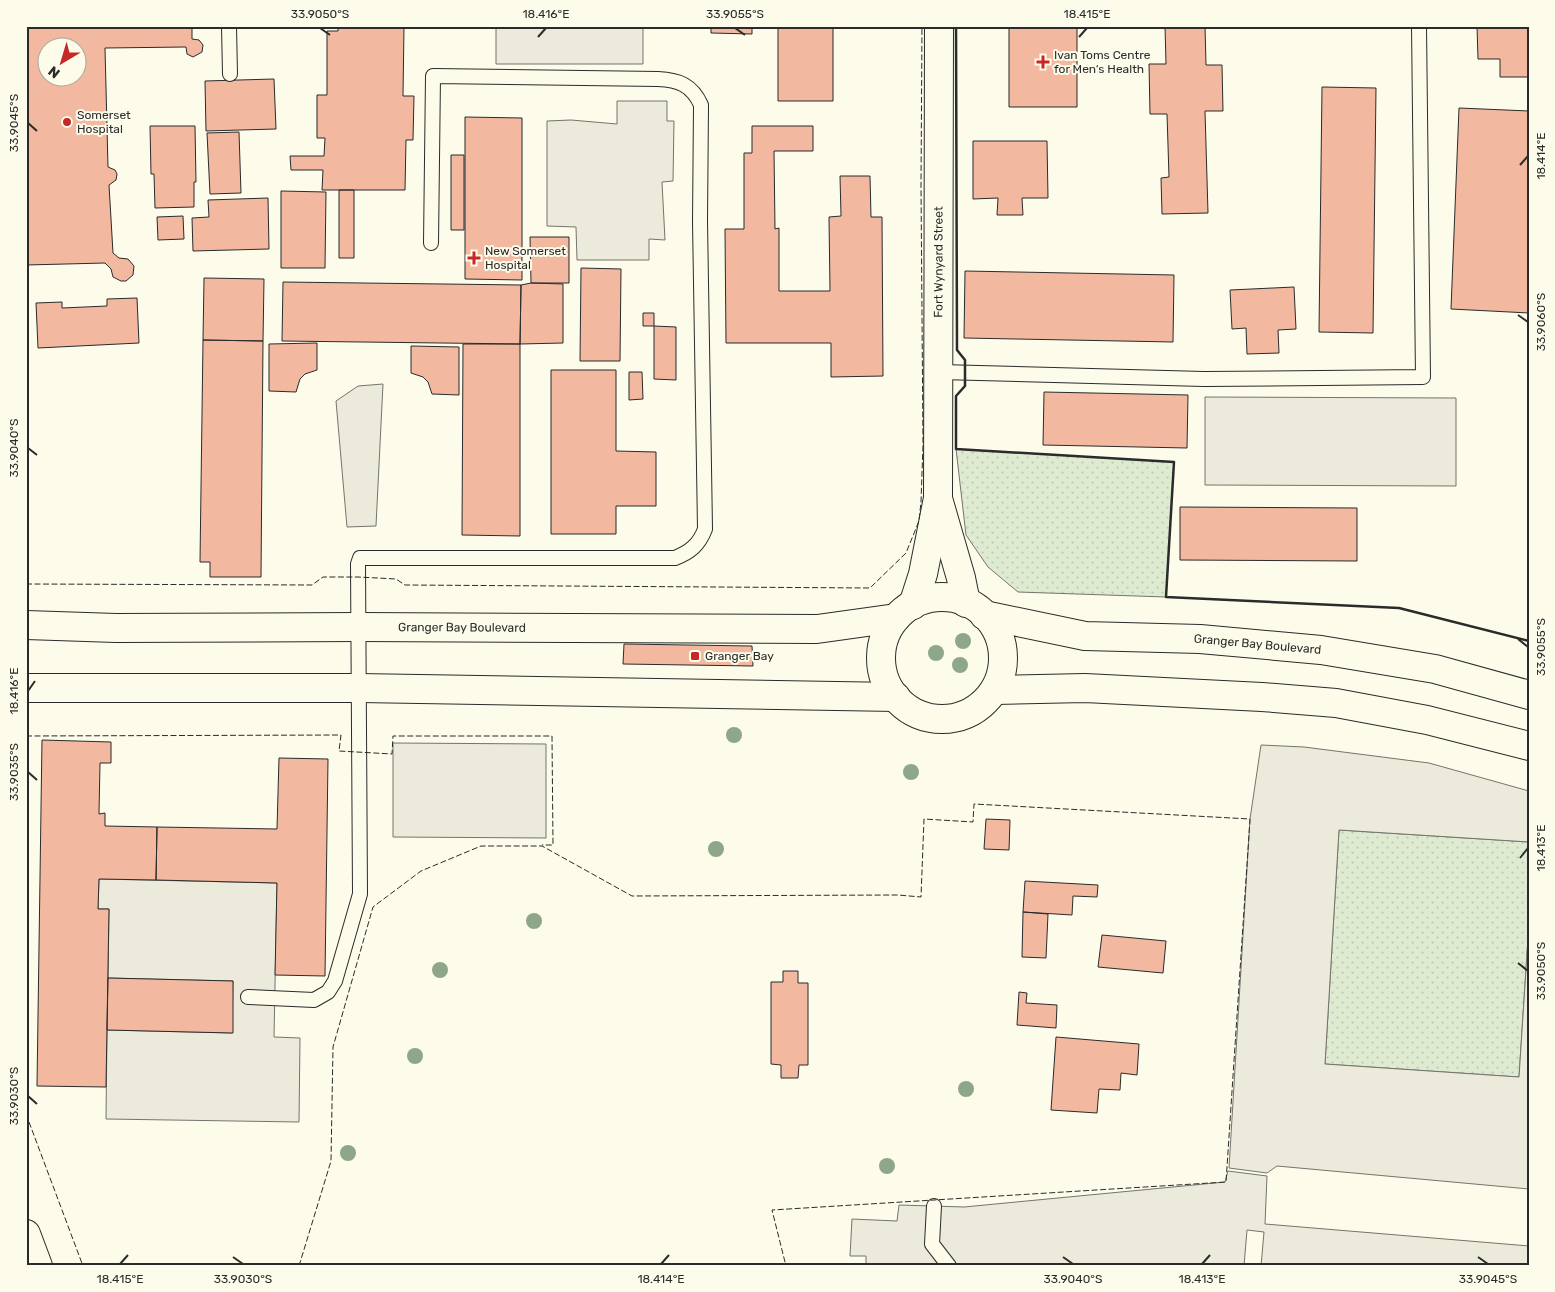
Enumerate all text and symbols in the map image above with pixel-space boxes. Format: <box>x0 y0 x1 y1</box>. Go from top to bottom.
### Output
text: 33.9050°S <box>291 7 349 21</box>
text: 18.416°E <box>522 7 570 21</box>
text: 33.9055°S <box>706 7 764 21</box>
text: 18.415°E <box>1064 7 1110 21</box>
north arrow <box>38 38 88 88</box>
place label: Ivan Toms Centre for Men‘s Health <box>1054 48 1151 76</box>
marker: Ivan Toms Centre for Men‘s Health <box>1036 55 1050 69</box>
text: N <box>45 62 64 82</box>
text: 33.9045°S <box>7 94 21 152</box>
place label: Somerset Hospital <box>77 108 131 136</box>
marker: Somerset Hospital <box>61 116 73 128</box>
text: 18.414°E <box>1534 132 1548 180</box>
street label: Fort Wynyard Street <box>931 206 946 318</box>
place label: New Somerset Hospital <box>485 244 566 272</box>
marker: New Somerset Hospital <box>467 251 481 265</box>
text: 33.9060°S <box>1534 293 1548 351</box>
text: 33.9040°S <box>7 419 21 477</box>
text: 33.9055°S <box>1534 618 1548 676</box>
street label: Granger Bay Boulevard <box>398 620 526 635</box>
street label: Granger Bay Boulevard <box>1194 632 1322 657</box>
place label: Granger Bay <box>705 649 774 663</box>
marker: Granger Bay <box>689 650 701 662</box>
text: 18.416°E <box>7 667 21 715</box>
text: 33.9035°S <box>7 743 21 801</box>
text: 18.413°E <box>1534 825 1548 871</box>
text: 33.9050°S <box>1534 942 1548 1000</box>
text: 33.9030°S <box>7 1067 21 1125</box>
text: 18.415°E <box>97 1272 143 1286</box>
text: 33.9030°S <box>214 1272 272 1286</box>
text: 18.414°E <box>637 1272 685 1286</box>
text: 33.9040°S <box>1044 1272 1102 1286</box>
text: 18.413°E <box>1179 1272 1225 1286</box>
text: 33.9045°S <box>1459 1272 1517 1286</box>

